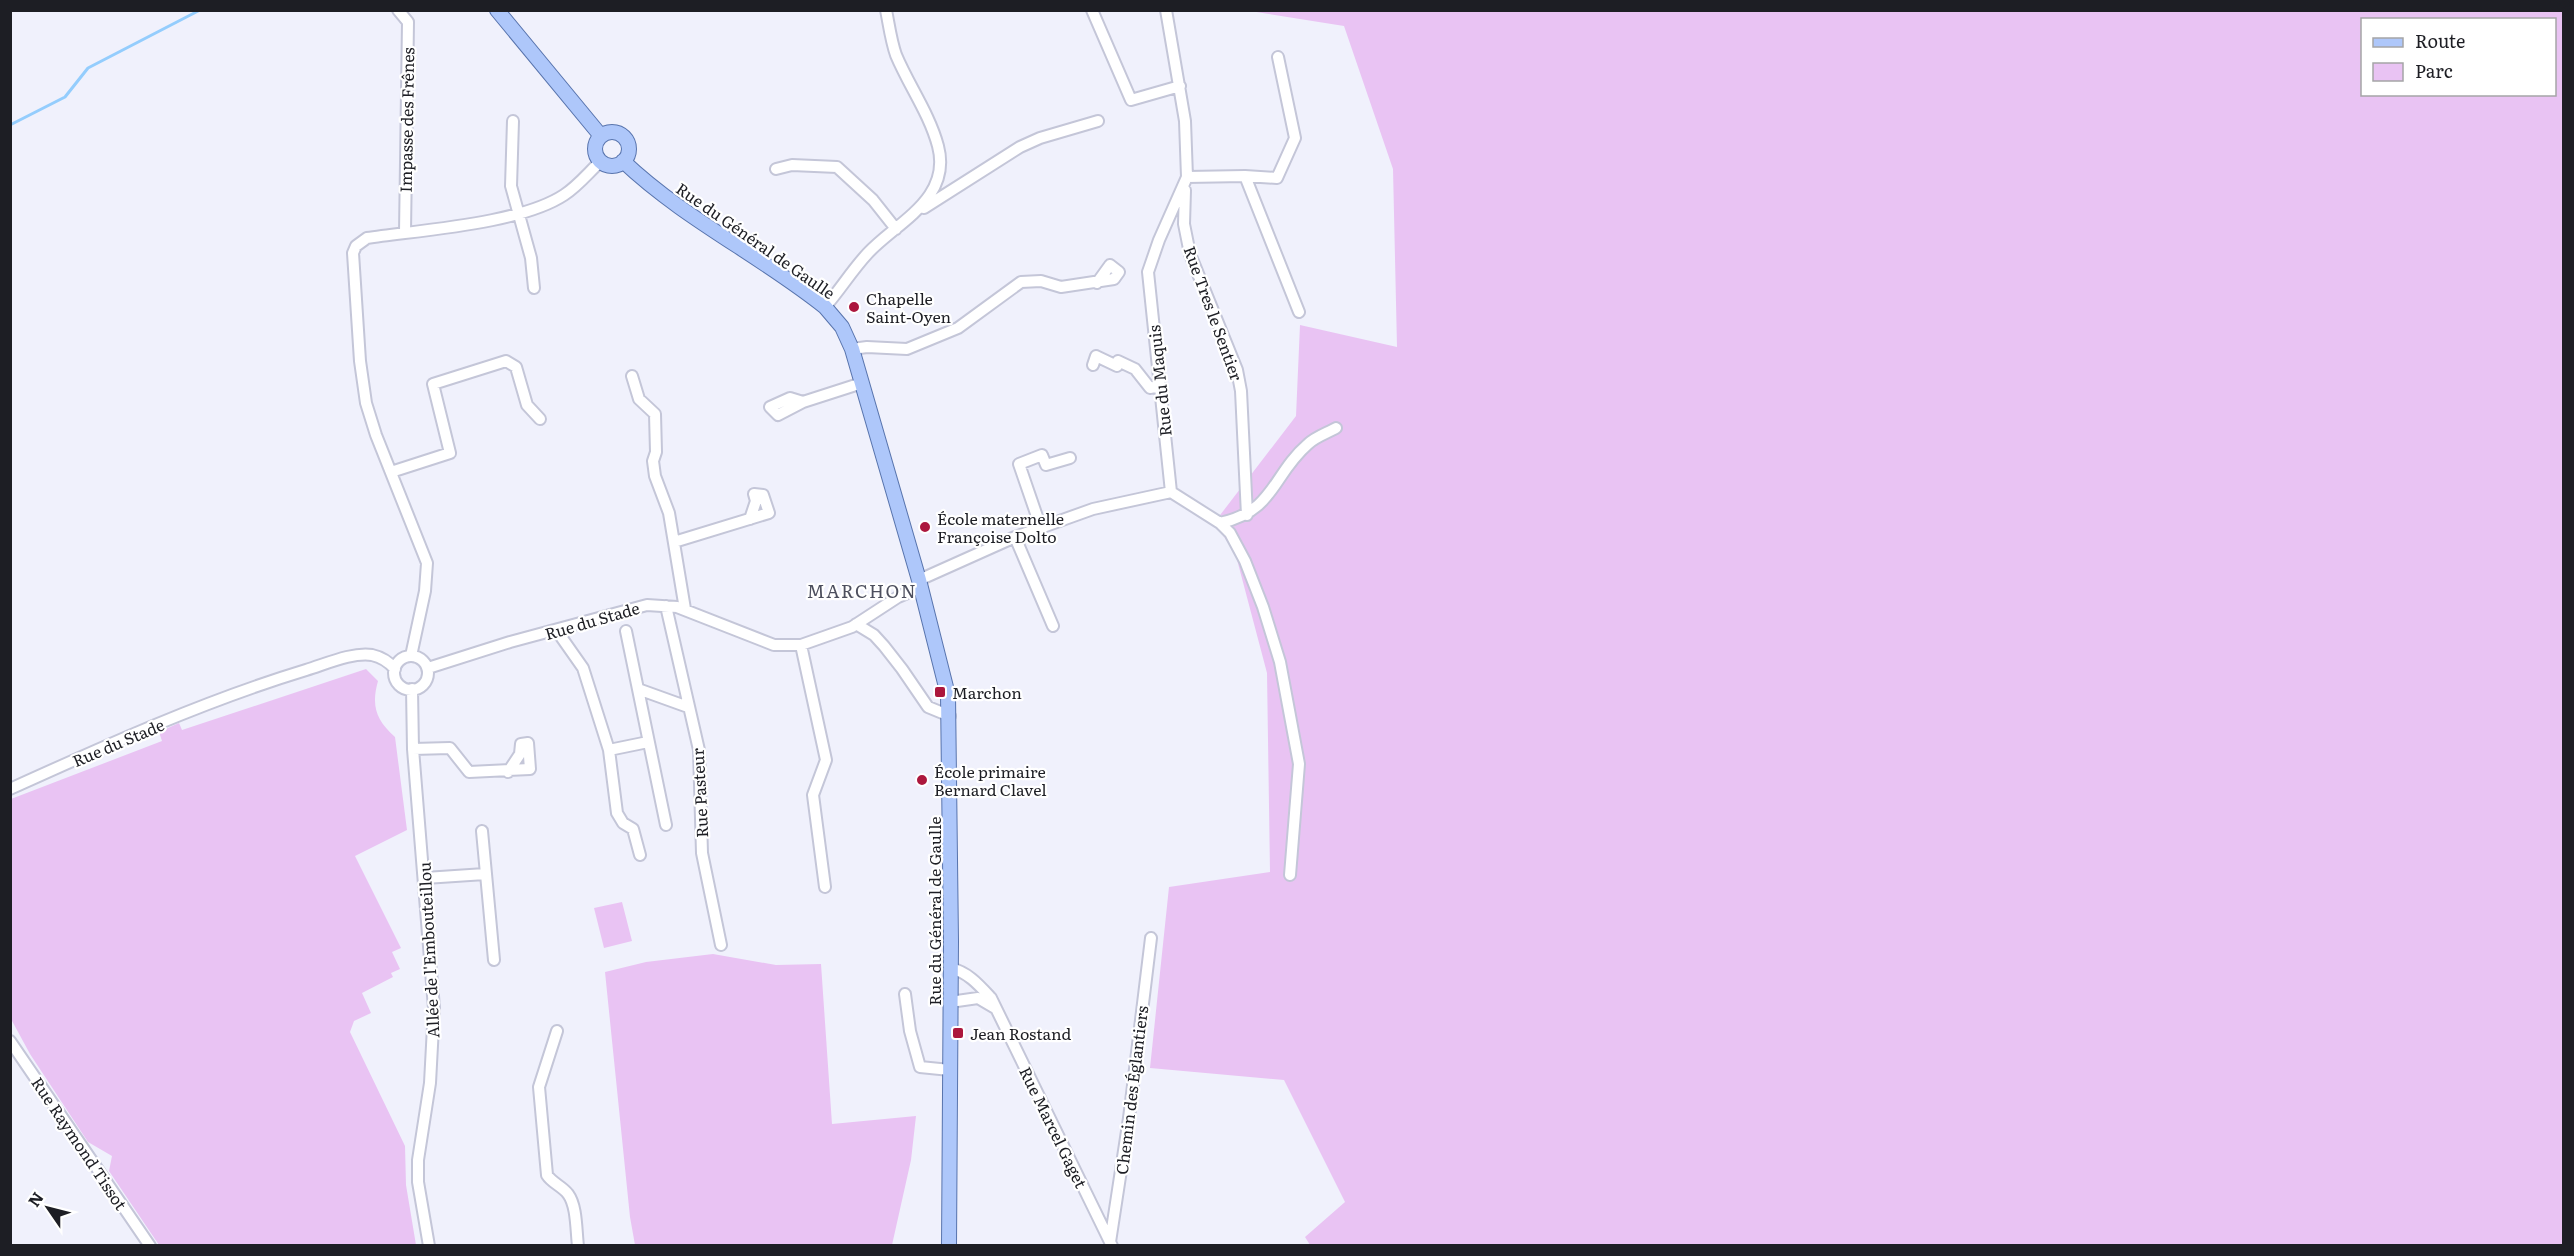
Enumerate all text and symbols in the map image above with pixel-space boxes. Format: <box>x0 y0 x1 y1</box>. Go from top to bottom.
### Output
legend <box>2361 18 2556 96</box>
text: Route <box>2415 27 2465 54</box>
street label: Impasse des Frênes <box>393 47 419 193</box>
text: Parc <box>2415 57 2453 84</box>
street label: Rue du Général de Gaulle <box>672 176 840 304</box>
street label: Rue Tres le Sentier <box>1178 242 1250 384</box>
place label: Chapelle Saint-Oyen <box>866 286 952 328</box>
marker: Chapelle Saint-Oyen <box>847 300 861 314</box>
street label: Rue du Maquis <box>1141 324 1177 438</box>
place label: École maternelle Françoise Dolto <box>937 506 1064 548</box>
marker: École maternelle Françoise Dolto <box>918 520 932 534</box>
district label: MARCHON <box>807 577 917 604</box>
street label: Rue du Stade <box>542 595 642 645</box>
place label: Marchon <box>952 680 1022 704</box>
marker: Marchon <box>933 685 947 699</box>
street label: Rue du Stade <box>68 712 168 772</box>
street label: Rue Pasteur <box>685 747 713 839</box>
place label: École primaire Bernard Clavel <box>934 759 1047 801</box>
marker: École primaire Bernard Clavel <box>915 773 929 787</box>
street label: Rue du Général de Gaulle <box>922 816 946 1006</box>
street label: Allée de l'Embouteillou <box>411 861 445 1039</box>
street label: Chemin des Églantiers <box>1109 1004 1153 1176</box>
place label: Jean Rostand <box>970 1021 1071 1045</box>
marker: Jean Rostand <box>951 1026 965 1040</box>
street label: Rue Marcel Gaget <box>1014 1062 1094 1192</box>
street label: Rue Raymond Tissot <box>26 1072 134 1215</box>
north arrow <box>18 1178 78 1238</box>
text: N <box>21 1186 49 1211</box>

